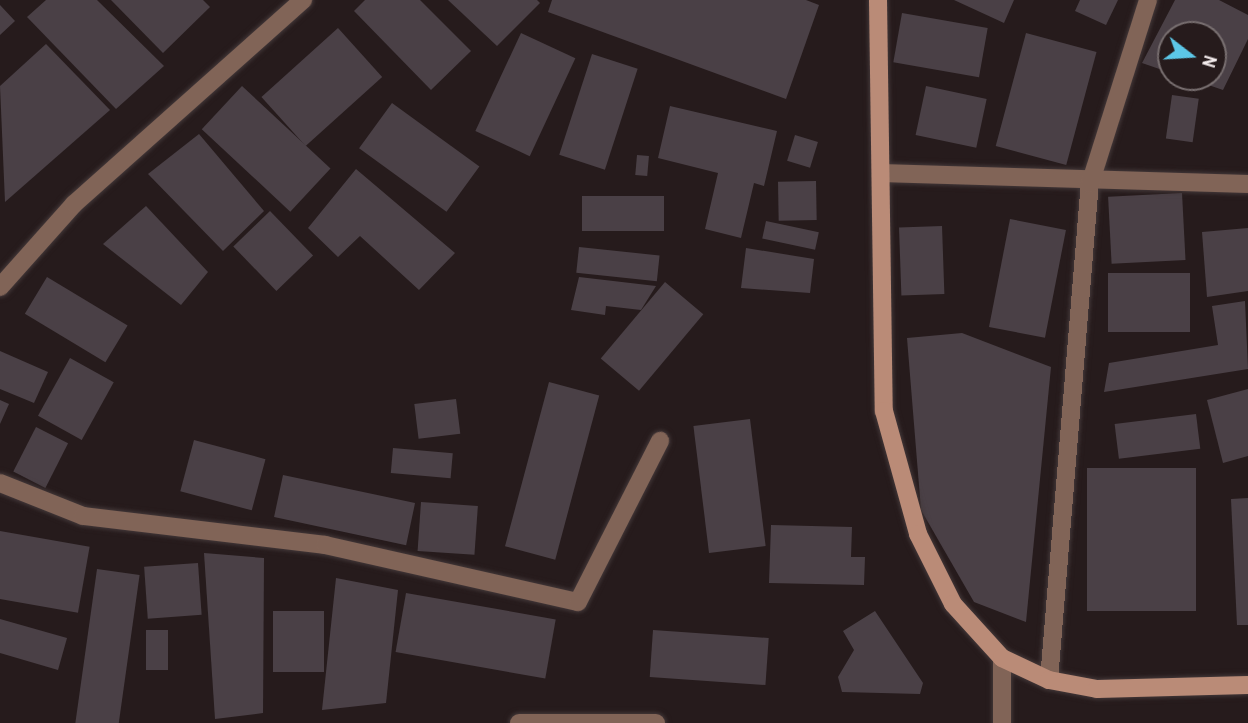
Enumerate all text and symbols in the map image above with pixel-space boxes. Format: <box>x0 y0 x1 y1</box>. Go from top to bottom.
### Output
north arrow <box>1157 21 1227 91</box>
text: N <box>1196 52 1224 71</box>

